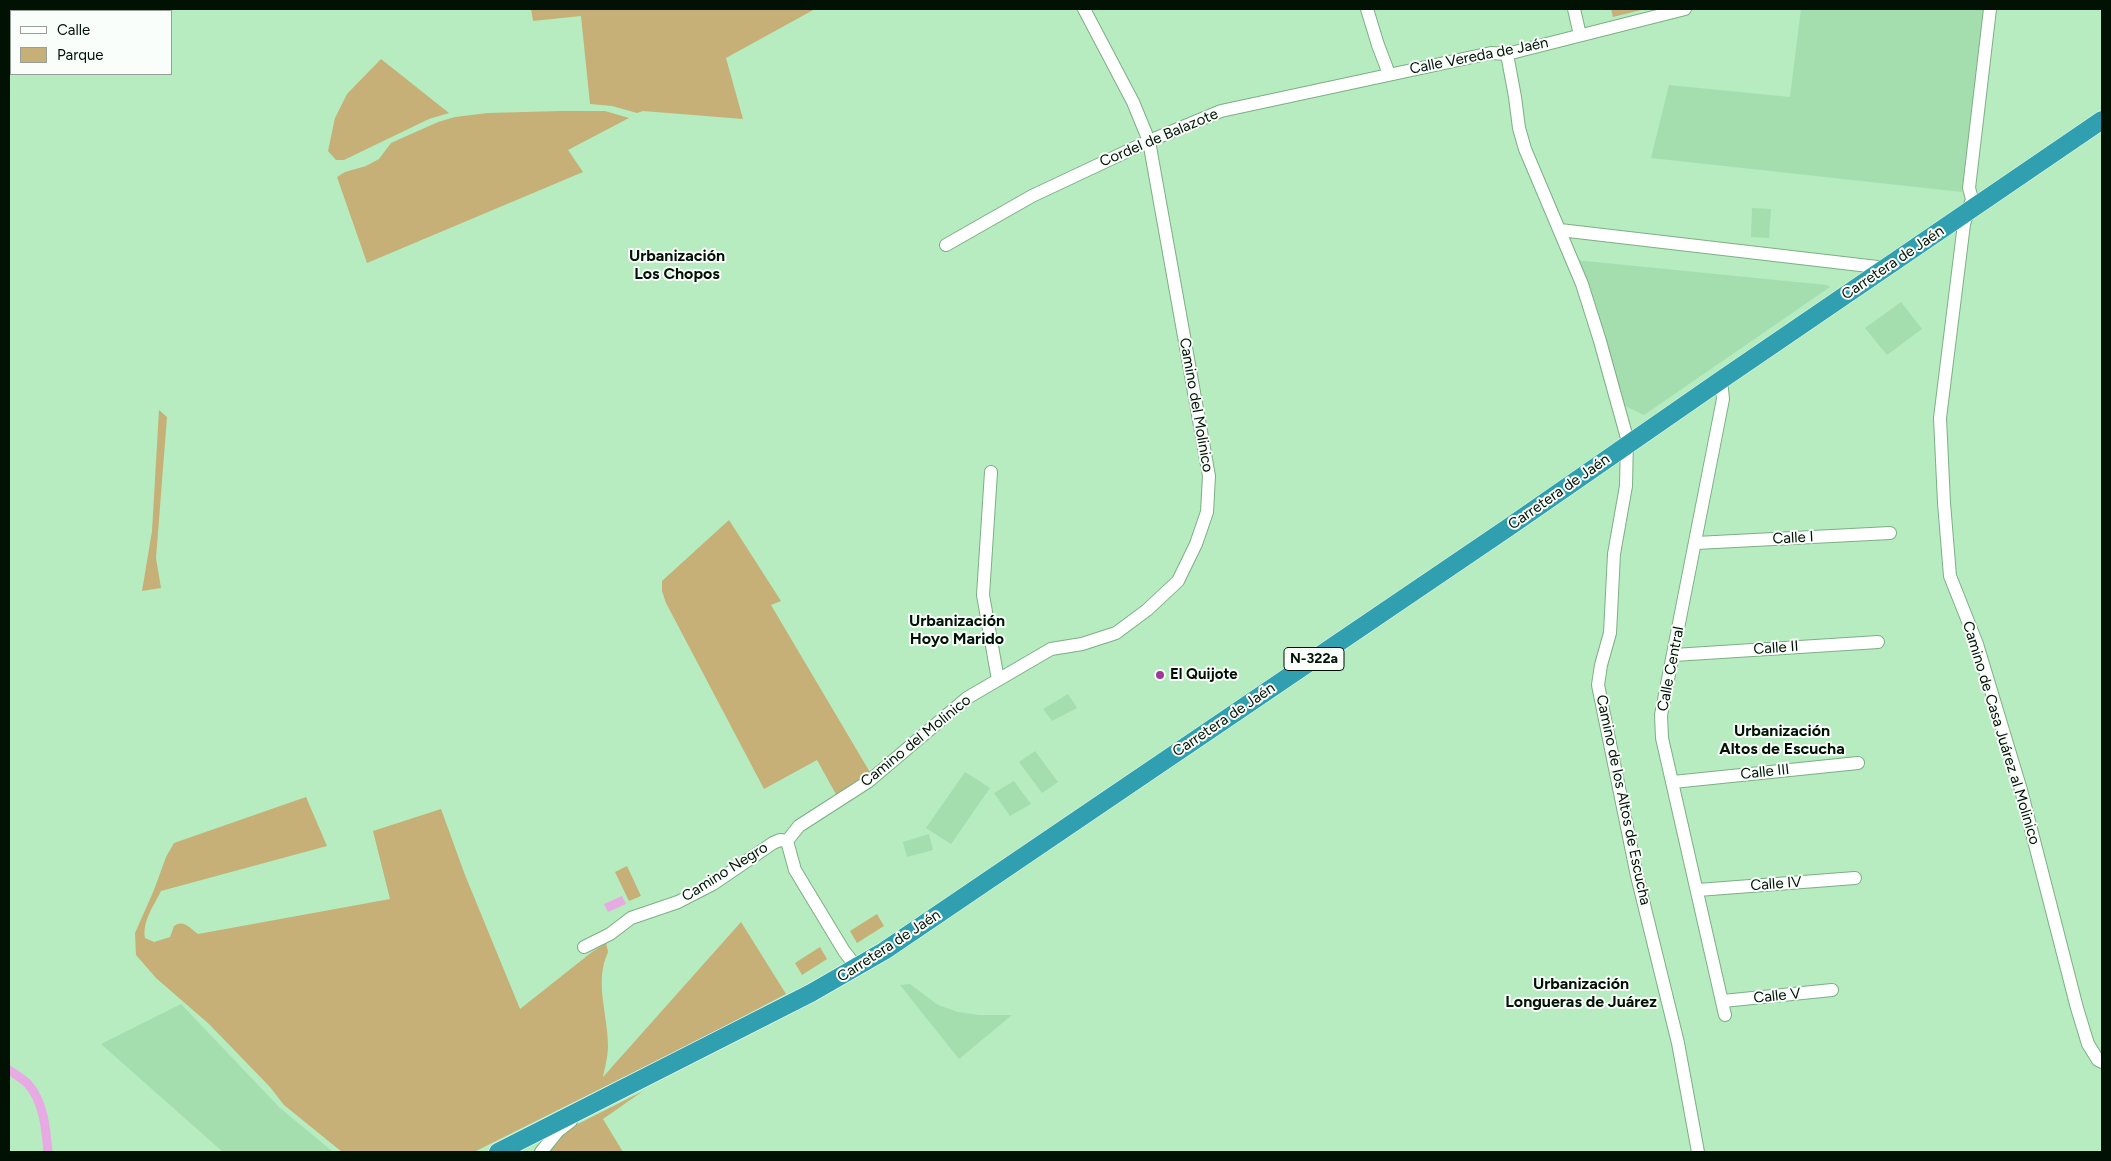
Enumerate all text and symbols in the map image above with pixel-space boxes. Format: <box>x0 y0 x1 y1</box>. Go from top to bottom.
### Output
legend <box>10 10 172 75</box>
text: Calle <box>57 21 90 39</box>
street label: Calle Vereda de Jaén <box>1408 34 1550 78</box>
text: Parque <box>57 46 104 64</box>
street label: Cordel de Balazote <box>1097 105 1221 171</box>
street label: Carretera de Jaén <box>1838 222 1948 304</box>
district label: Urbanización Los Chopos <box>629 246 725 284</box>
street label: Camino del Molinico <box>1175 336 1217 474</box>
street label: Carretera de Jaén <box>1505 450 1613 534</box>
street label: Calle I <box>1772 528 1814 548</box>
district label: Urbanización Hoyo Marido <box>909 611 1005 649</box>
street label: Camino de Casa Juárez al Molinico <box>1958 619 2044 847</box>
street label: Calle Central <box>1654 625 1688 713</box>
street label: Calle II <box>1753 637 1799 659</box>
road number: N-322a <box>1284 648 1344 671</box>
place label: El Quijote <box>1170 666 1238 684</box>
marker: El Quijote <box>1154 669 1166 681</box>
street label: Carretera de Jaén <box>1169 679 1279 761</box>
street label: Camino del Molinico <box>857 691 975 791</box>
street label: Camino de los Altos de Escucha <box>1592 693 1654 907</box>
district label: Urbanización Altos de Escucha <box>1719 721 1845 759</box>
street label: Calle III <box>1740 760 1790 784</box>
street label: Camino Negro <box>679 838 771 906</box>
street label: Calle IV <box>1750 873 1802 895</box>
street label: Carretera de Jaén <box>834 906 944 986</box>
district label: Urbanización Longueras de Juárez <box>1505 974 1657 1012</box>
street label: Calle V <box>1753 985 1801 1007</box>

